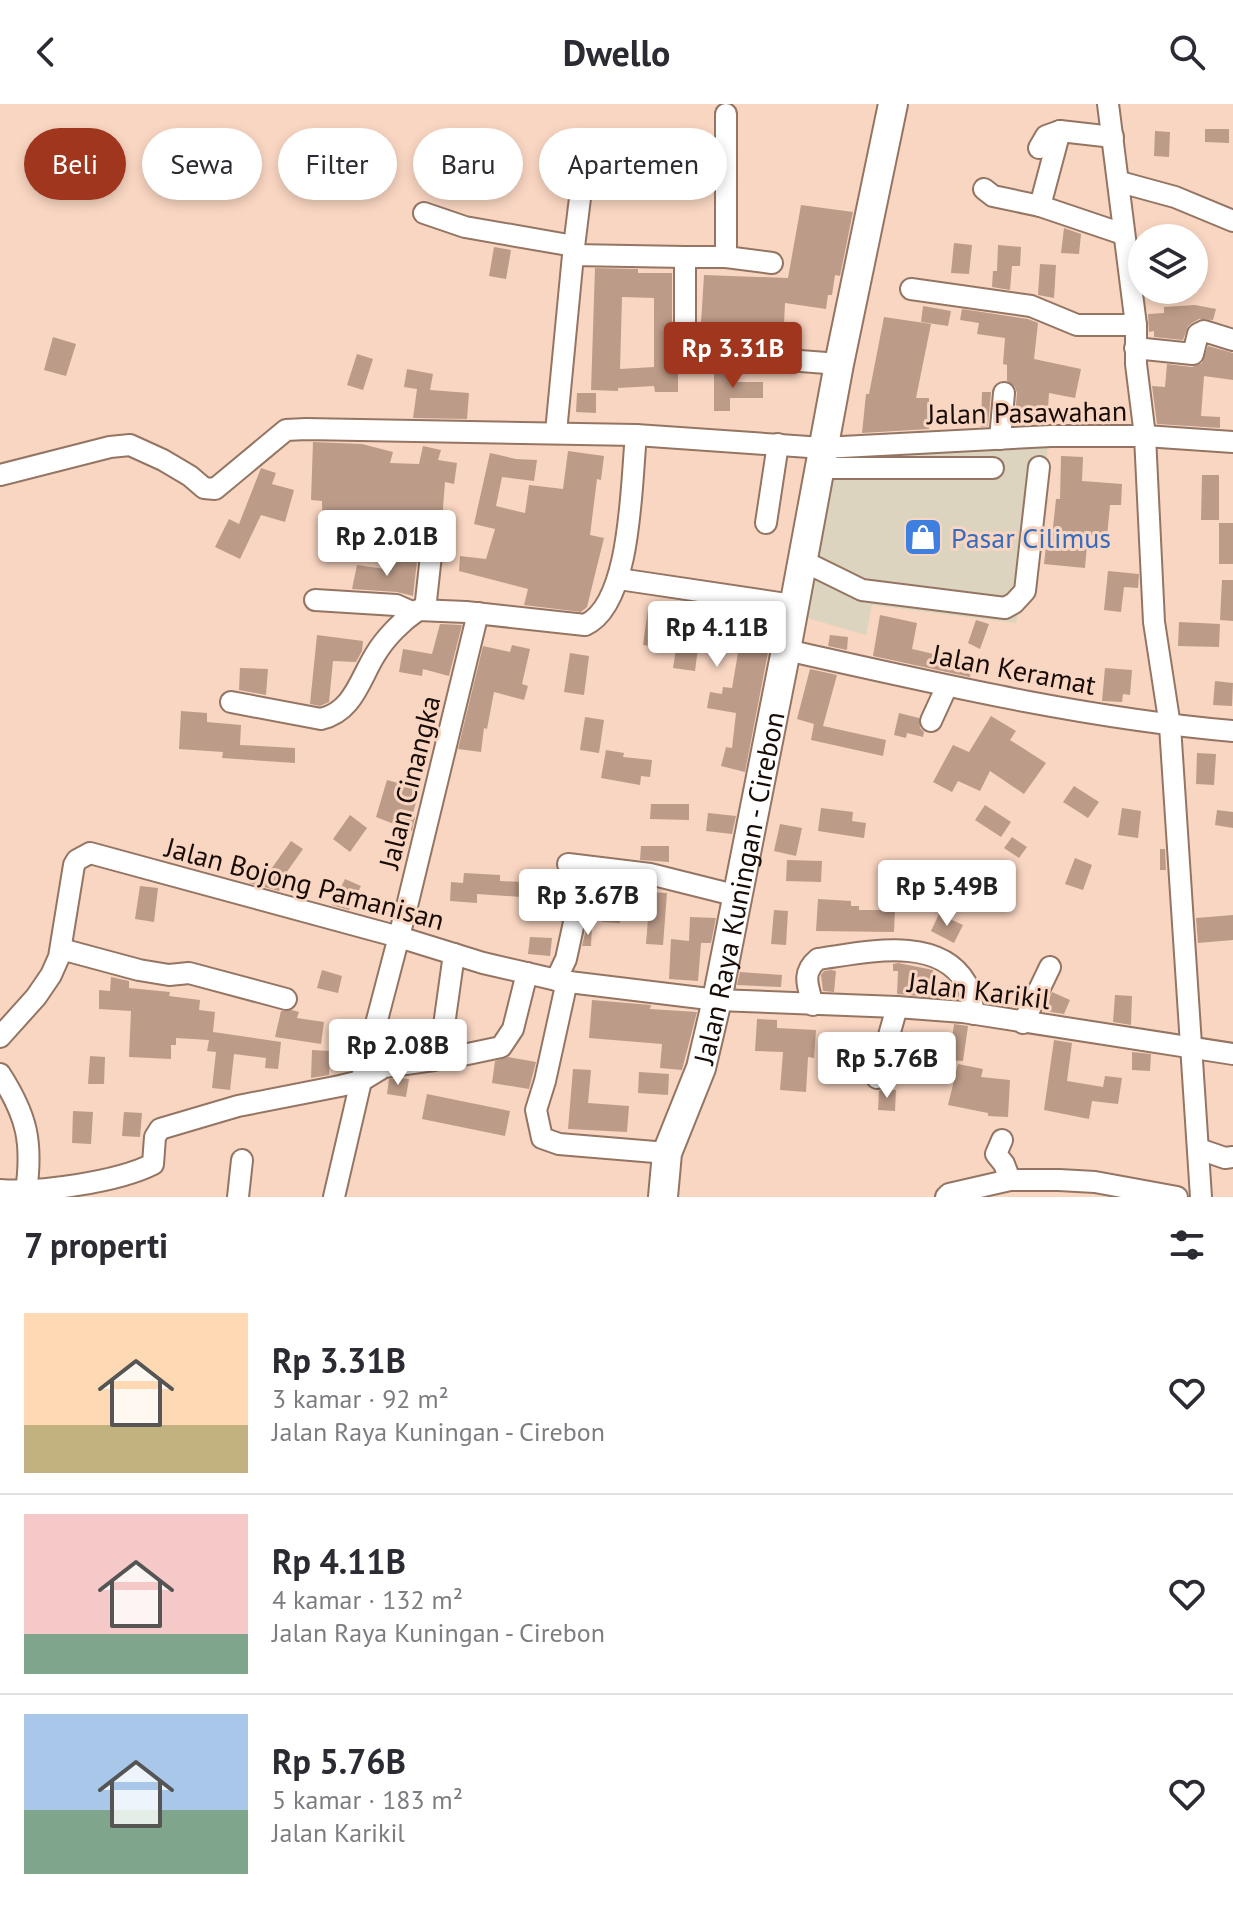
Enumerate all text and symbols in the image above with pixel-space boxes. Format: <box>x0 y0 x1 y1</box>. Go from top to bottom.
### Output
text: Dwello <box>563 29 670 76</box>
icon: back <box>24 30 68 74</box>
icon: search <box>1165 30 1209 74</box>
chip: Beli <box>24 128 126 200</box>
chip: Sewa <box>142 128 262 200</box>
chip: Filter <box>278 128 397 200</box>
chip: Baru <box>413 128 523 200</box>
chip: Apartemen <box>539 128 727 200</box>
map controls <box>1128 224 1208 304</box>
button: layers <box>1128 224 1208 304</box>
pin: Rp 3.31B <box>650 322 816 390</box>
text: Rp 3.31B <box>682 331 784 364</box>
street label: Jalan Pasawahan <box>926 392 1127 432</box>
pin: Rp 2.01B <box>304 510 470 578</box>
shop icon: Pasar Cilimus <box>902 516 944 558</box>
text: Rp 2.01B <box>336 519 438 552</box>
place label: Pasar Cilimus <box>951 519 1111 556</box>
pin: Rp 4.11B <box>634 601 800 669</box>
text: Rp 4.11B <box>666 610 768 643</box>
street label: Jalan Keramat <box>928 635 1100 703</box>
street label: Jalan Cinangka <box>369 692 448 873</box>
street label: Jalan Raya Kuningan - Cirebon <box>684 708 792 1068</box>
street label: Jalan Bojong Pamanisan <box>160 828 449 938</box>
pin: Rp 5.49B <box>864 860 1030 928</box>
pin: Rp 3.67B <box>505 869 671 937</box>
text: Rp 5.49B <box>896 869 998 902</box>
text: Rp 3.67B <box>537 878 639 911</box>
street label: Jalan Karikil <box>905 963 1052 1017</box>
pin: Rp 2.08B <box>315 1019 481 1087</box>
text: Rp 2.08B <box>347 1028 449 1061</box>
pin: Rp 5.76B <box>804 1032 970 1100</box>
text: Rp 5.76B <box>836 1041 938 1074</box>
text: 7 properti <box>24 1223 168 1267</box>
icon: filters <box>1165 1223 1209 1267</box>
text: Rp 3.31B <box>272 1338 406 1382</box>
icon: home <box>88 1345 184 1441</box>
icon: heart <box>1165 1371 1209 1415</box>
text: 3 kamar · 92 m² <box>272 1382 449 1415</box>
text: Jalan Raya Kuningan - Cirebon <box>272 1415 605 1448</box>
text: Rp 4.11B <box>272 1539 406 1583</box>
icon: home <box>88 1546 184 1642</box>
icon: heart <box>1165 1572 1209 1616</box>
text: 4 kamar · 132 m² <box>272 1583 463 1616</box>
text: Jalan Raya Kuningan - Cirebon <box>272 1616 605 1649</box>
text: Rp 5.76B <box>272 1739 406 1783</box>
icon: home <box>88 1746 184 1842</box>
icon: heart <box>1165 1772 1209 1816</box>
text: 5 kamar · 183 m² <box>272 1783 463 1816</box>
text: Jalan Karikil <box>272 1816 405 1849</box>

